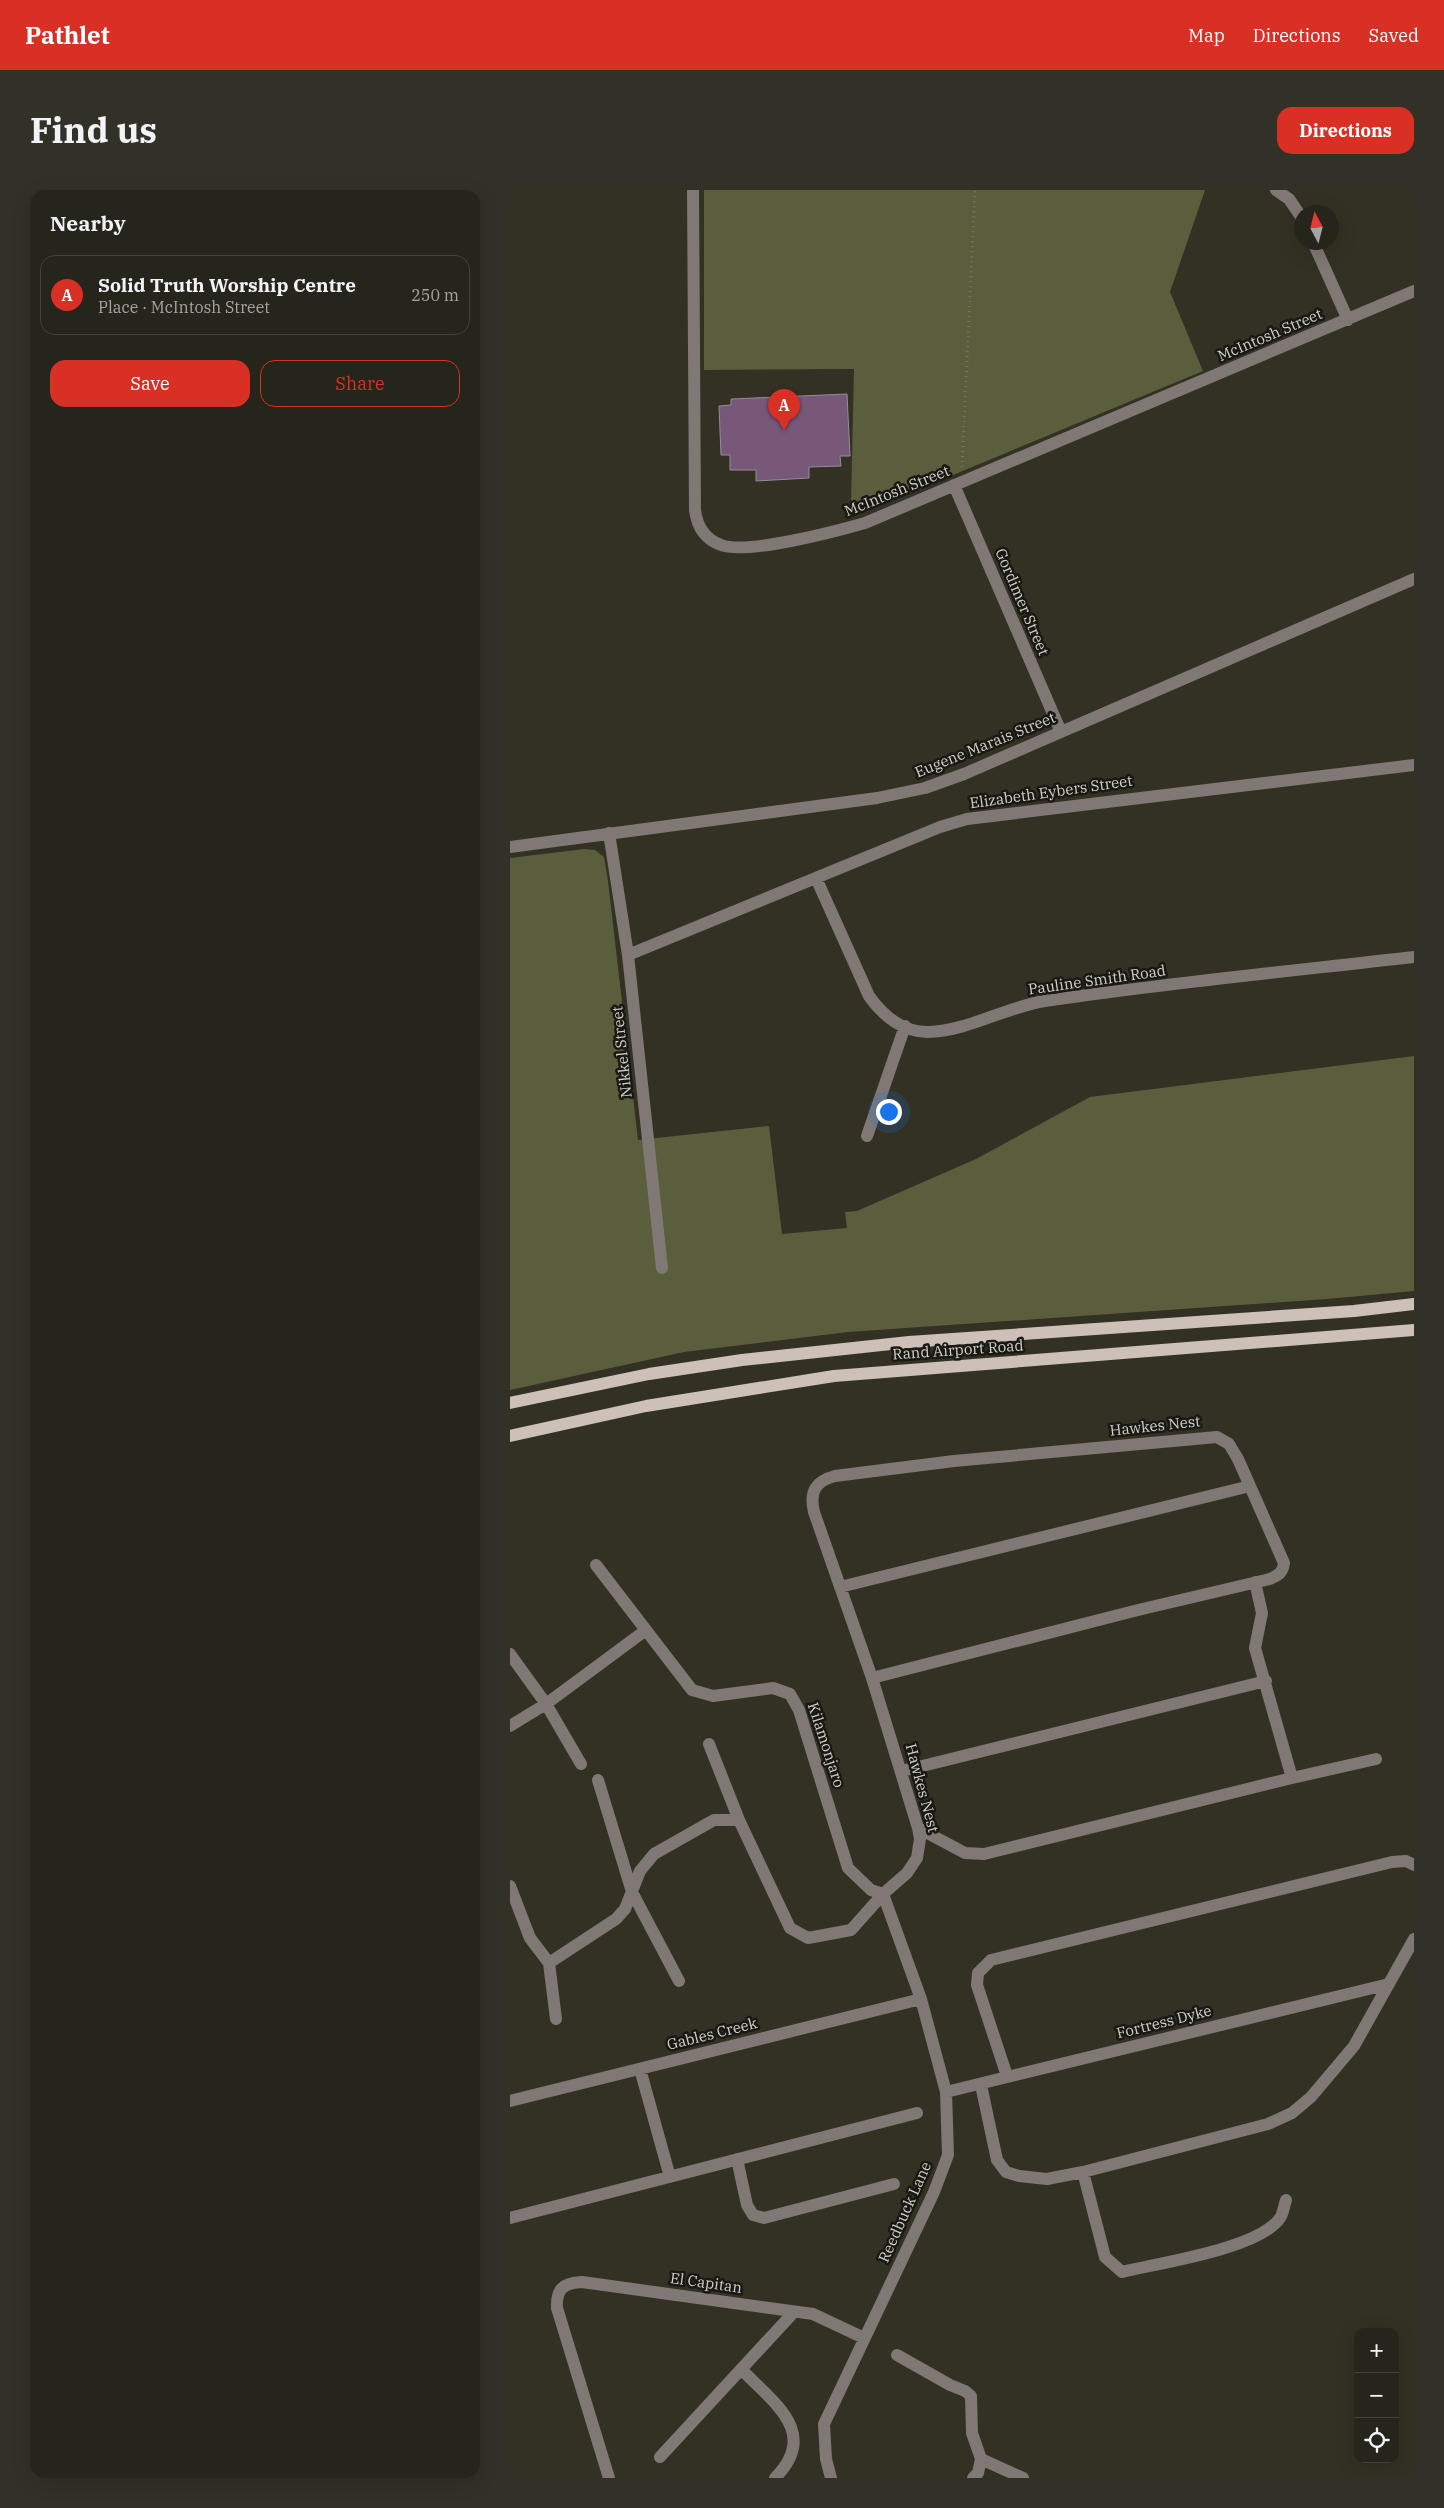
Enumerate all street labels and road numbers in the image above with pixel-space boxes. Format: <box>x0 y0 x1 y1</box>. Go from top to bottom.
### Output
street label: McIntosh Street <box>1215 304 1325 365</box>
street label: McIntosh Street <box>841 461 952 520</box>
street label: Gordimer Street <box>991 545 1054 658</box>
street label: Eugene Marais Street <box>912 708 1058 781</box>
street label: Elizabeth Eybers Street <box>968 771 1134 812</box>
street label: Pauline Smith Road <box>1027 960 1167 999</box>
street label: Nikkel Street <box>607 1005 636 1099</box>
street label: Rand Airport Road <box>892 1335 1024 1364</box>
street label: Hawkes Nest <box>1109 1411 1201 1440</box>
street label: Kilamonjaro <box>804 1700 849 1790</box>
street label: Hawkes Nest <box>902 1741 943 1834</box>
street label: Fortress Dyke <box>1114 2001 1213 2042</box>
street label: Gables Creek <box>665 2013 759 2054</box>
street label: Reedbuck Lane <box>874 2159 935 2265</box>
street label: El Capitan <box>669 2268 744 2297</box>

